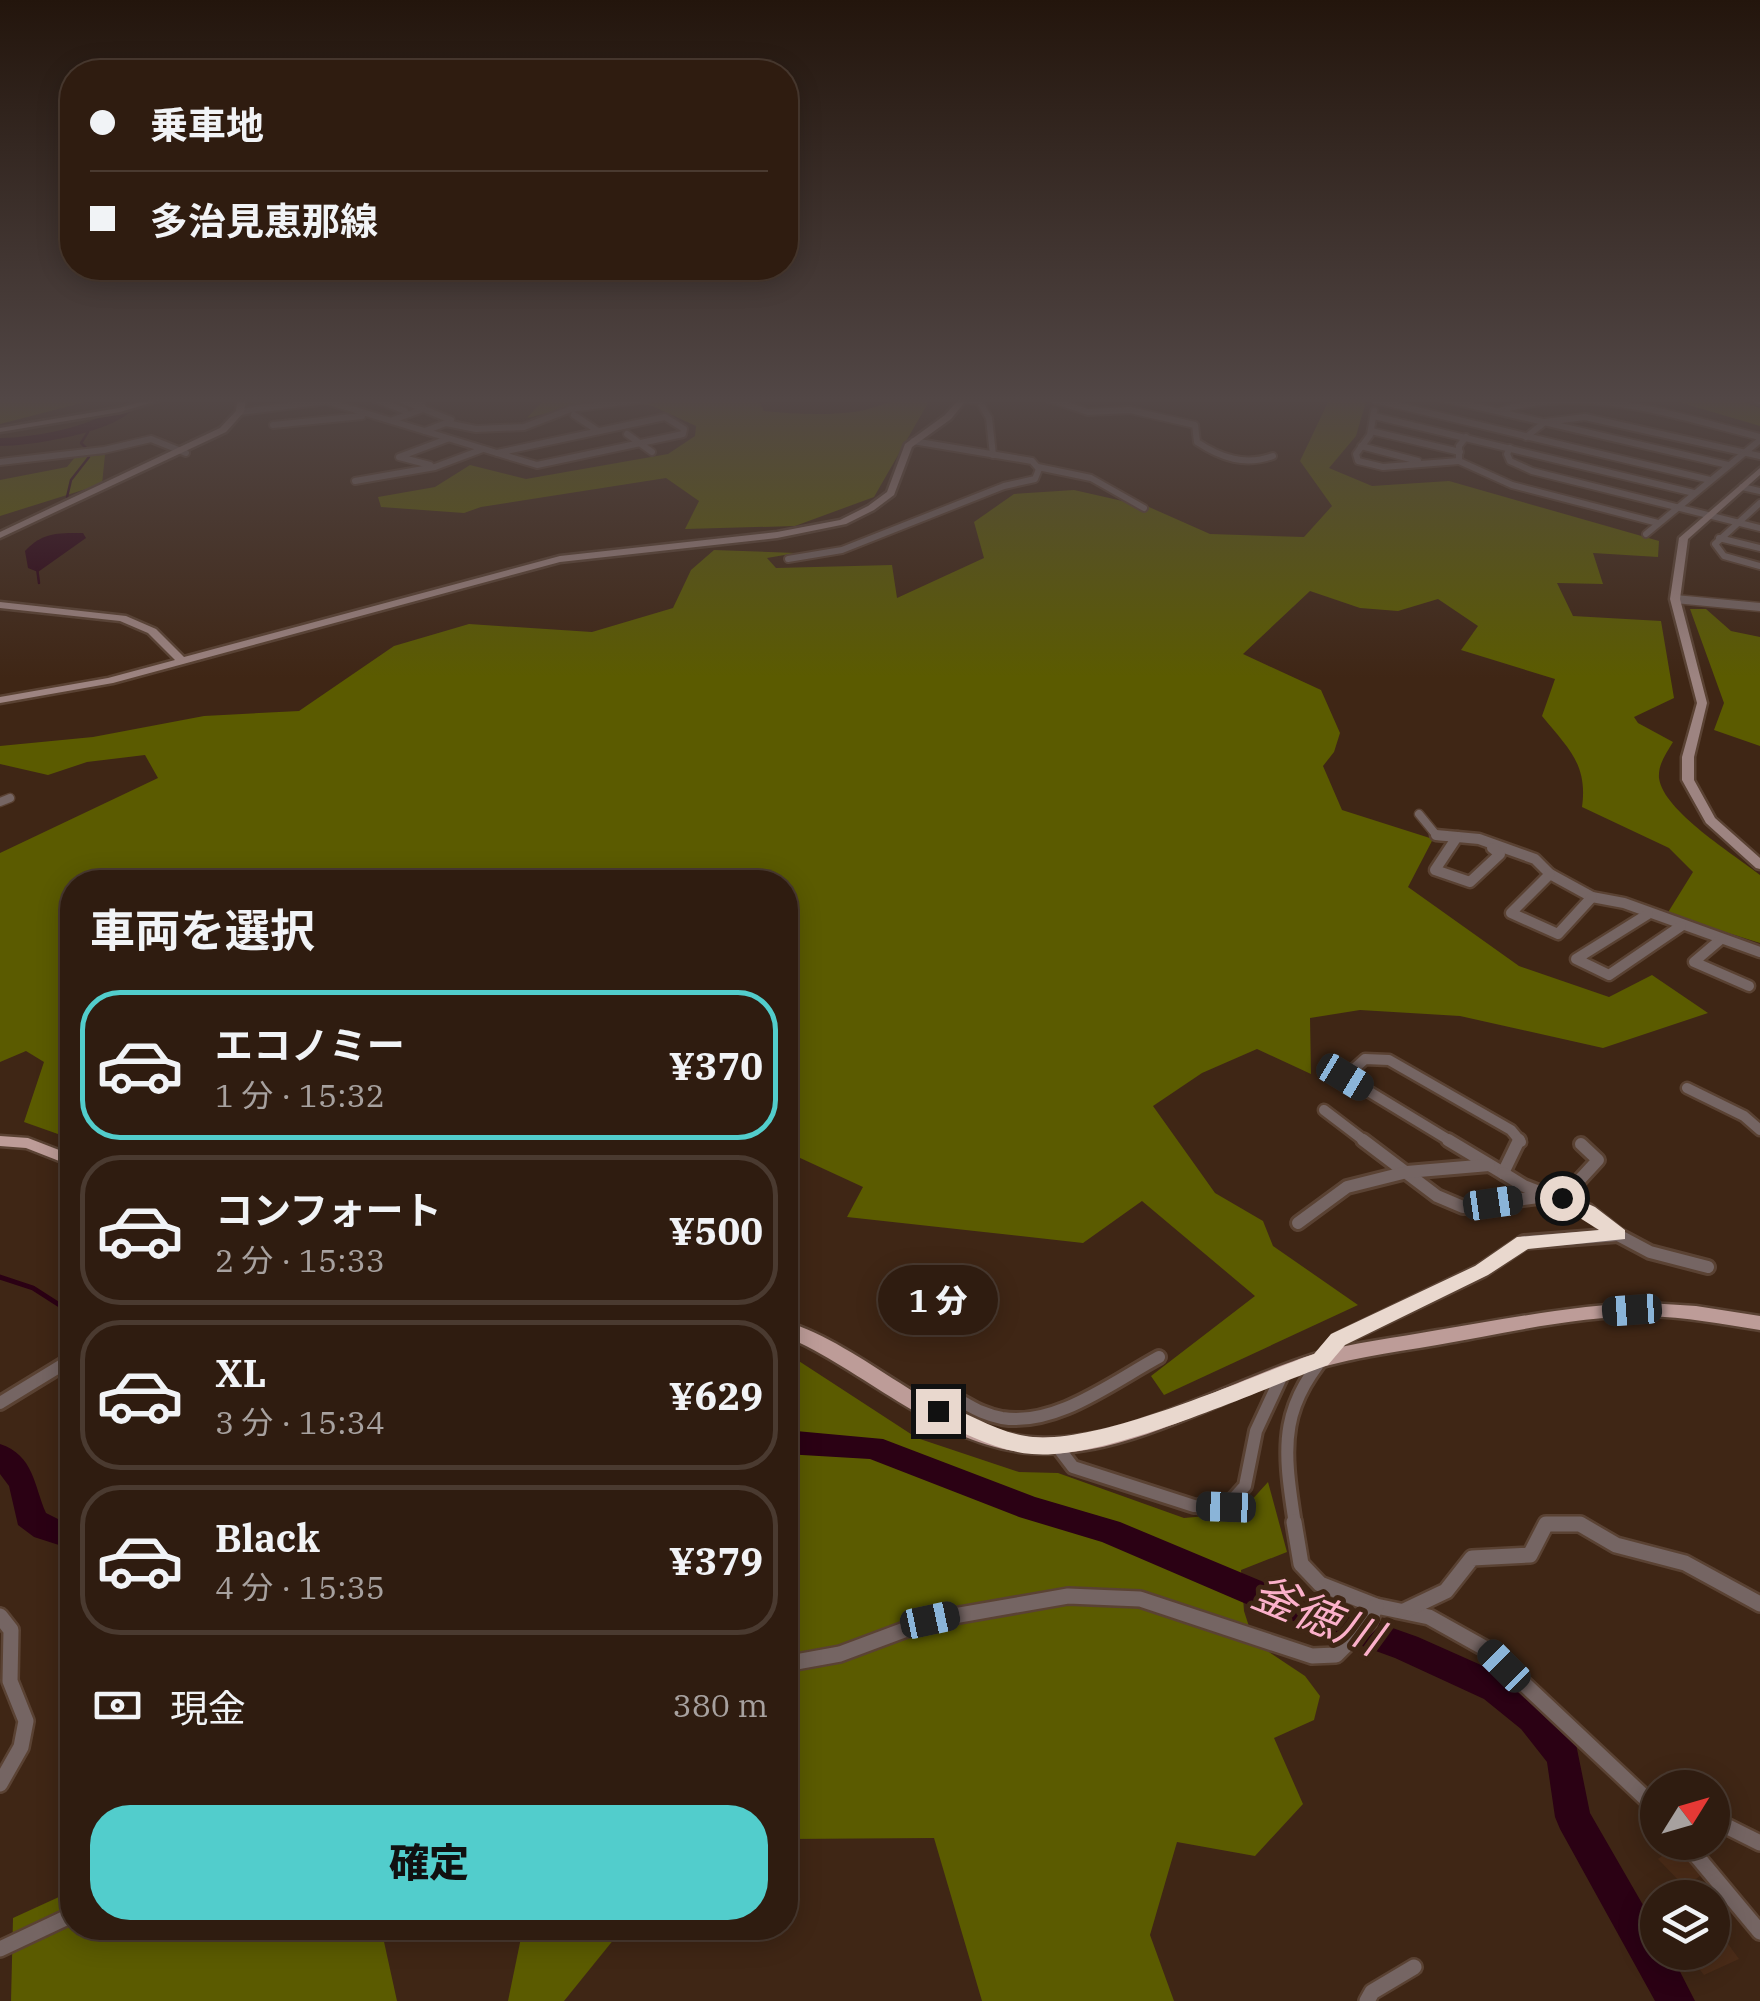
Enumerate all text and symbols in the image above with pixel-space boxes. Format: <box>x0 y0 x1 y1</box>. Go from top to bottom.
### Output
text: 乗車地 <box>150 100 264 149</box>
text: 多治見恵那線 <box>150 196 378 245</box>
text: 車両を選択 <box>90 901 315 959</box>
icon: car <box>95 1020 185 1110</box>
text: エコノミー <box>215 1020 405 1069</box>
text: ¥370 <box>669 1041 763 1090</box>
car <box>1312 1049 1378 1105</box>
text: 1 分 · 15:32 <box>215 1074 385 1116</box>
route start <box>1540 1176 1585 1221</box>
car <box>1461 1184 1525 1222</box>
icon: car <box>95 1185 185 1275</box>
text: コンフォート <box>215 1185 442 1234</box>
text: ¥500 <box>669 1206 763 1255</box>
text: 2 分 · 15:33 <box>215 1239 385 1281</box>
callout: 1 分 <box>878 1266 998 1336</box>
text: 1 分 <box>909 1279 967 1321</box>
car <box>1601 1293 1663 1327</box>
text: XL <box>215 1348 266 1397</box>
icon: car <box>95 1350 185 1440</box>
text: ¥629 <box>669 1371 763 1420</box>
route end <box>916 1389 961 1434</box>
text: 3 分 · 15:34 <box>215 1401 385 1443</box>
car <box>1195 1491 1257 1523</box>
text: Black <box>215 1513 320 1562</box>
icon: car <box>95 1515 185 1605</box>
text: ¥379 <box>669 1536 763 1585</box>
water label: 釜徳川 <box>1244 1562 1395 1668</box>
text: 4 分 · 15:35 <box>215 1566 385 1608</box>
car <box>898 1599 962 1641</box>
car <box>1472 1634 1536 1698</box>
icon: cash <box>90 1678 145 1733</box>
text: 現金 <box>170 1683 246 1732</box>
text: 380 m <box>672 1684 768 1726</box>
north arrow <box>1640 1770 1730 1860</box>
map controls <box>1640 1770 1730 1970</box>
button: 確定 <box>90 1805 768 1920</box>
button: layers <box>1640 1880 1730 1970</box>

